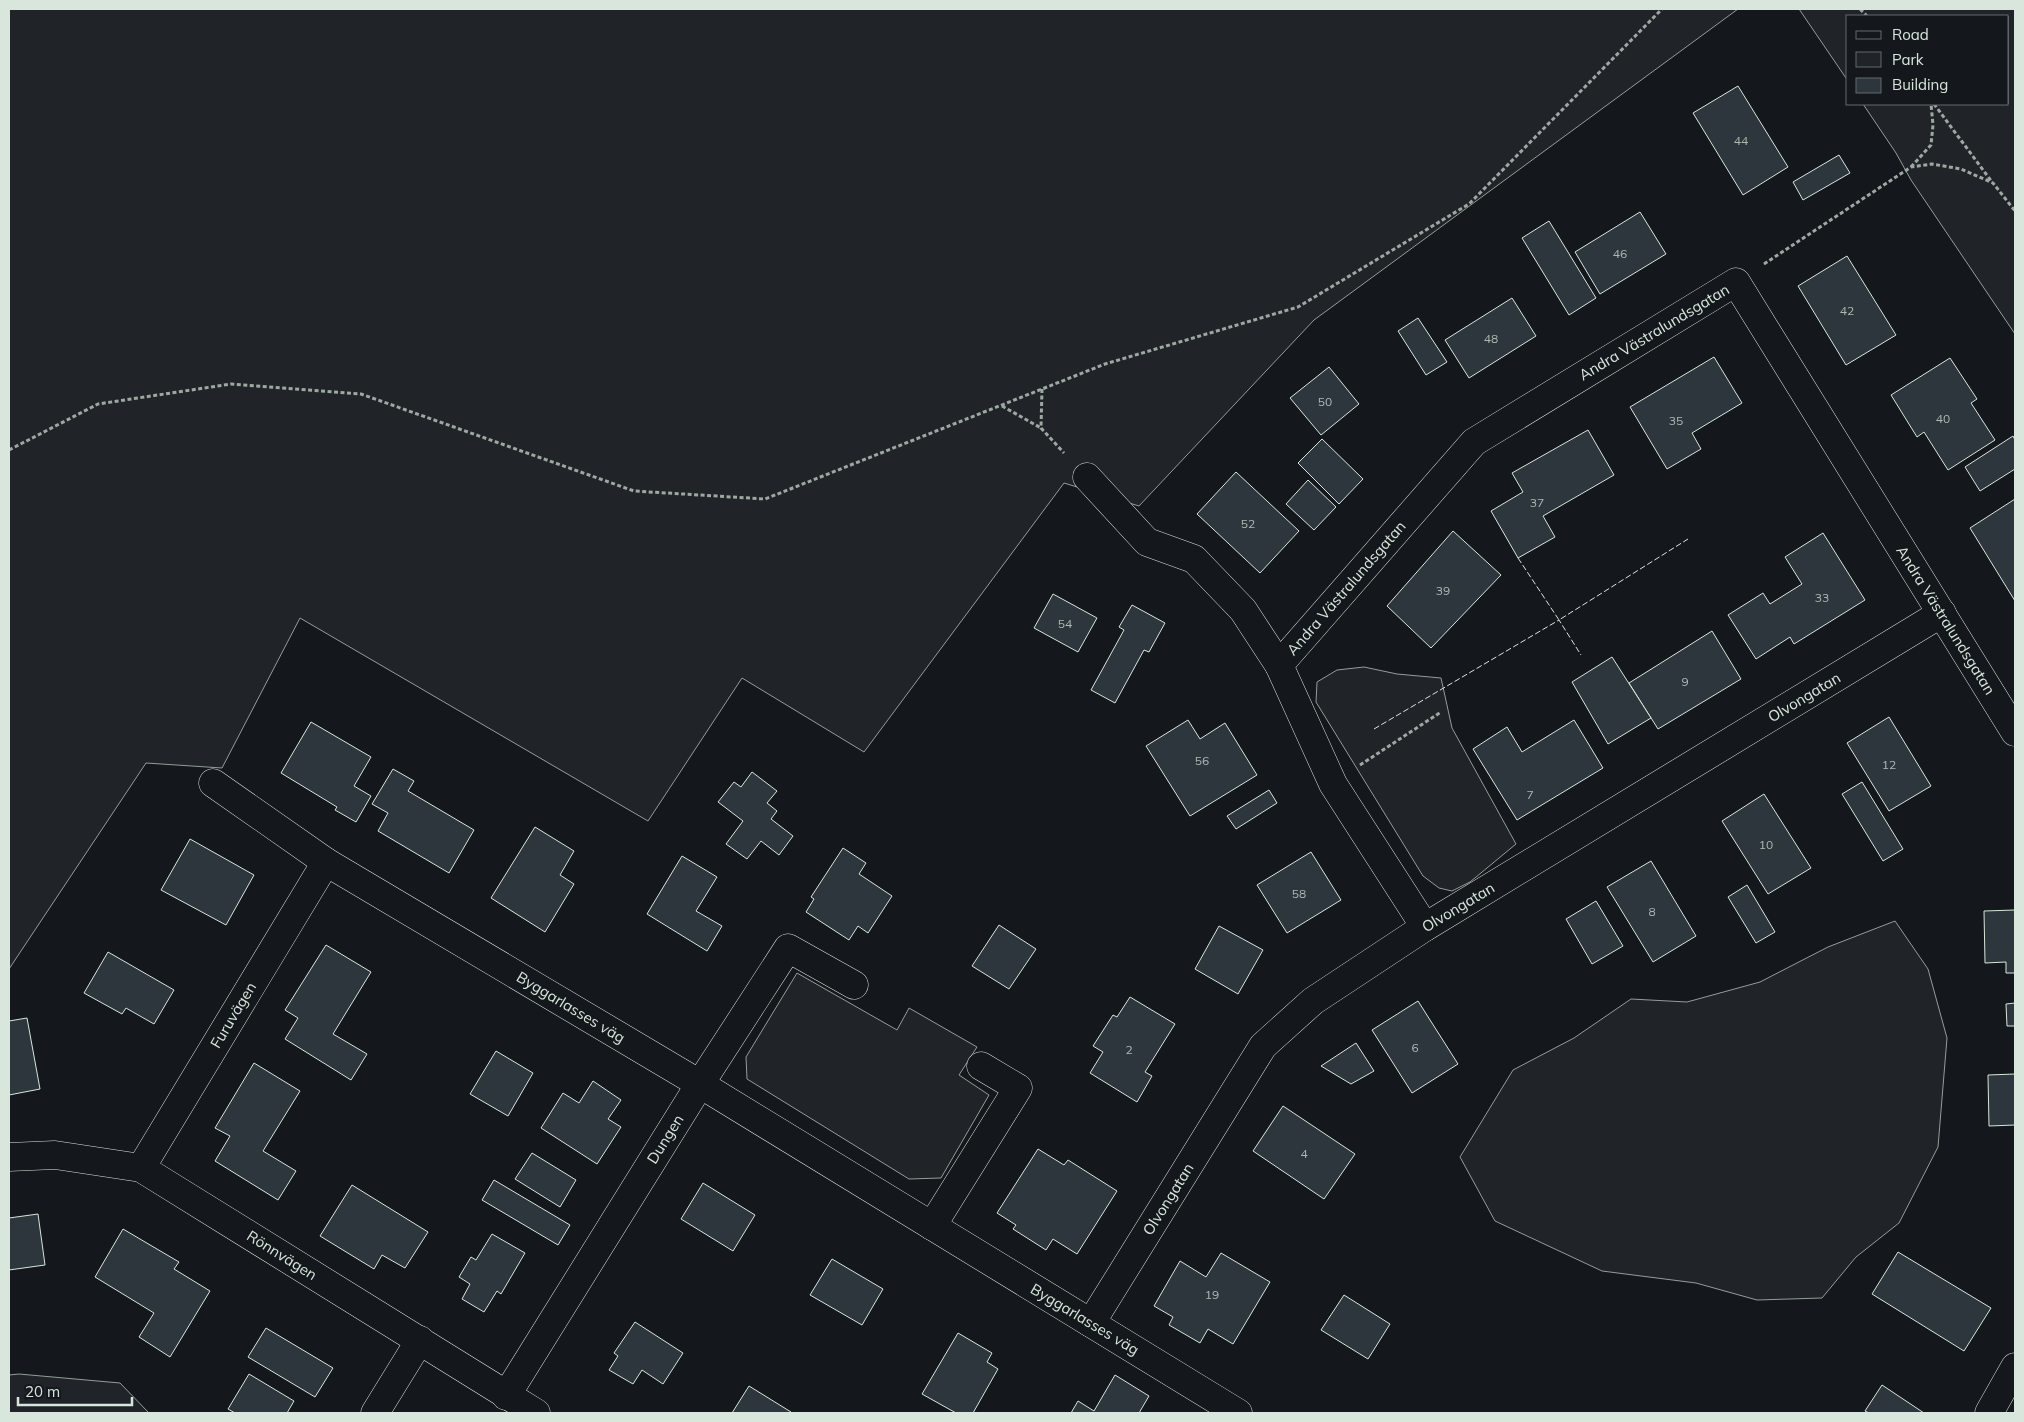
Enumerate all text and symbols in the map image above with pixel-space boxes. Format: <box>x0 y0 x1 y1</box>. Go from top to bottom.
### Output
legend <box>1846 15 2009 105</box>
text: Road <box>1892 25 1929 44</box>
text: Park <box>1892 50 1924 69</box>
text: Building <box>1892 75 1948 94</box>
house number: 44 <box>1734 133 1748 148</box>
house number: 46 <box>1613 246 1627 261</box>
street label: Andra Västralundsgatan <box>1575 280 1733 384</box>
house number: 42 <box>1840 303 1854 318</box>
house number: 48 <box>1484 331 1498 346</box>
house number: 50 <box>1318 394 1332 409</box>
house number: 40 <box>1936 411 1950 426</box>
house number: 35 <box>1669 413 1683 428</box>
house number: 37 <box>1530 495 1544 510</box>
house number: 52 <box>1241 516 1255 531</box>
street label: Andra Västralundsgatan <box>1282 517 1410 659</box>
street label: Andra Västralundsgatan <box>1892 542 2000 698</box>
house number: 39 <box>1436 583 1450 598</box>
house number: 33 <box>1815 590 1829 605</box>
house number: 54 <box>1058 616 1072 631</box>
street label: Olvongatan <box>1764 668 1844 726</box>
house number: 9 <box>1681 674 1689 689</box>
house number: 56 <box>1195 753 1209 768</box>
house number: 12 <box>1882 757 1896 772</box>
house number: 7 <box>1526 787 1534 802</box>
house number: 10 <box>1759 837 1773 852</box>
street label: Olvongatan <box>1418 878 1498 936</box>
house number: 58 <box>1292 886 1306 901</box>
house number: 8 <box>1648 904 1656 919</box>
street label: Byggarlasses väg <box>513 967 629 1047</box>
street label: Furuvägen <box>206 978 260 1052</box>
house number: 6 <box>1411 1040 1419 1055</box>
house number: 2 <box>1125 1042 1133 1057</box>
street label: Dungen <box>642 1111 688 1167</box>
house number: 4 <box>1300 1146 1308 1161</box>
street label: Olvongatan <box>1138 1159 1198 1239</box>
street label: Rönnvägen <box>243 1226 321 1284</box>
street label: Byggarlasses väg <box>1027 1279 1143 1359</box>
house number: 19 <box>1205 1287 1219 1302</box>
scale bar <box>18 1374 131 1406</box>
text: 20 m <box>25 1382 60 1401</box>

